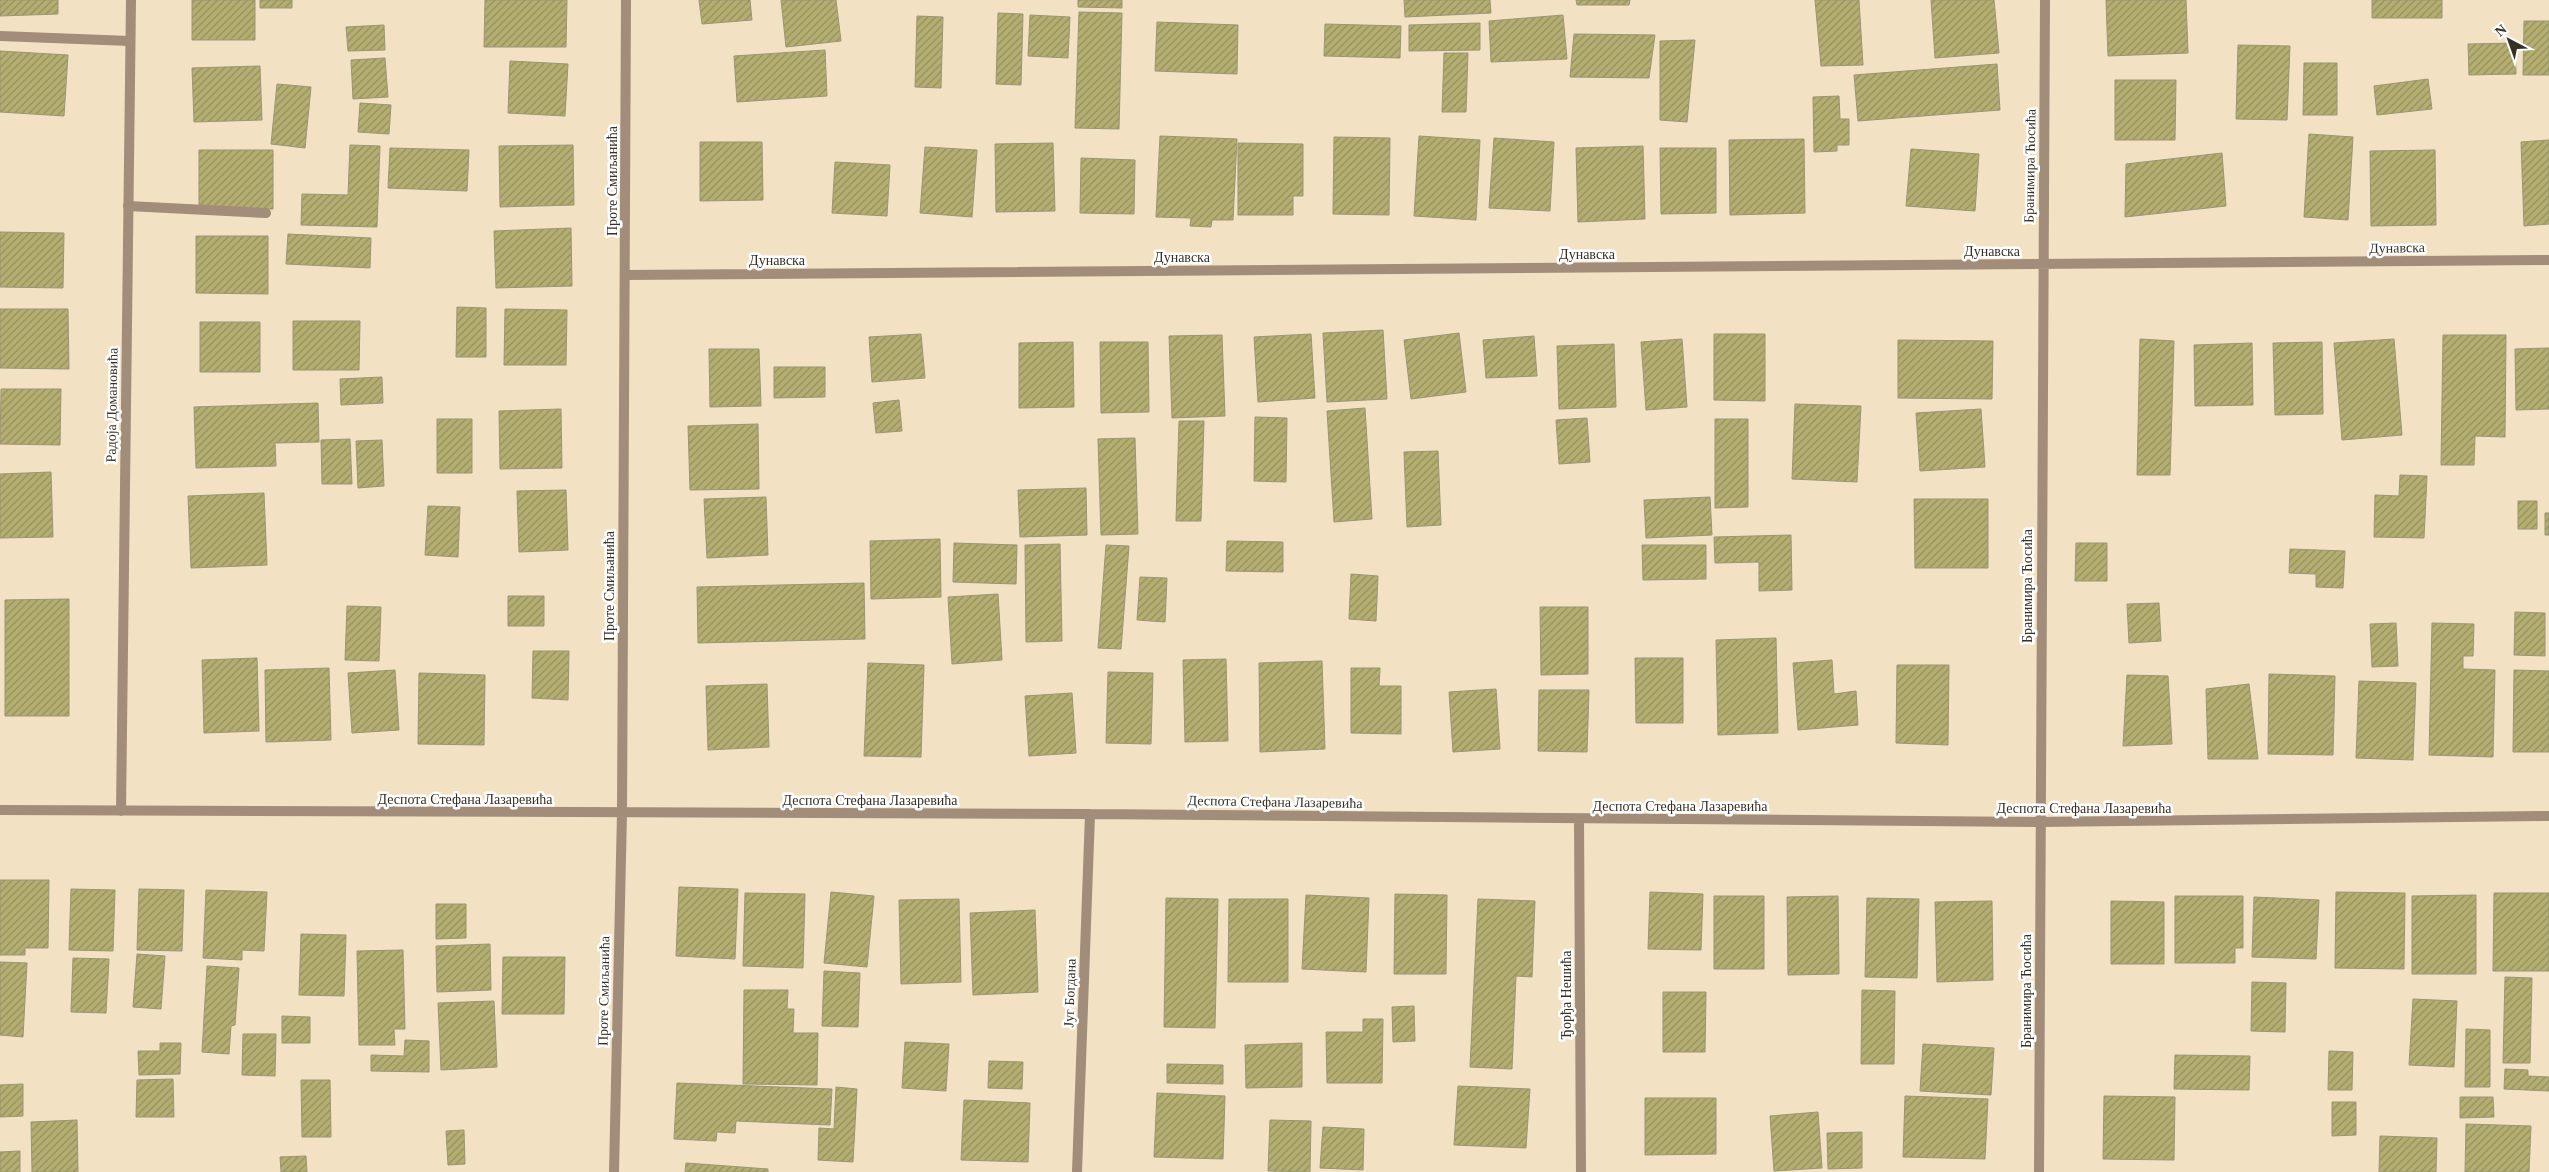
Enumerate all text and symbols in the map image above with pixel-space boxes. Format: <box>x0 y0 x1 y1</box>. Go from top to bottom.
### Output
north arrow <box>2484 15 2534 65</box>
text: N <box>2492 22 2510 40</box>
street label: Бранимира Ћосића <box>2022 108 2039 223</box>
street label: Проте Смиљанића <box>605 125 620 236</box>
street label: Дунавска <box>2369 240 2426 256</box>
street label: Дунавска <box>1964 244 2021 259</box>
street label: Дунавска <box>1559 247 1616 262</box>
street label: Дунавска <box>1154 250 1211 265</box>
street label: Дунавска <box>749 253 806 268</box>
street label: Радоја Домановића <box>103 347 121 463</box>
street label: Бранимира Ћосића <box>2020 528 2035 643</box>
street label: Проте Смиљанића <box>602 530 617 641</box>
street label: Деспота Стефана Лазаревића <box>378 792 553 807</box>
street label: Деспота Стефана Лазаревића <box>783 793 958 808</box>
street label: Деспота Стефана Лазаревића <box>1187 793 1363 811</box>
street label: Деспота Стефана Лазаревића <box>1593 799 1768 814</box>
street label: Деспота Стефана Лазаревића <box>1997 801 2172 816</box>
street label: Бранимира Ћосића <box>2019 933 2034 1048</box>
street label: Проте Смиљанића <box>596 935 612 1046</box>
street label: Ђорђа Нешића <box>1559 950 1574 1039</box>
street label: Југ Богдана <box>1061 958 1079 1028</box>

